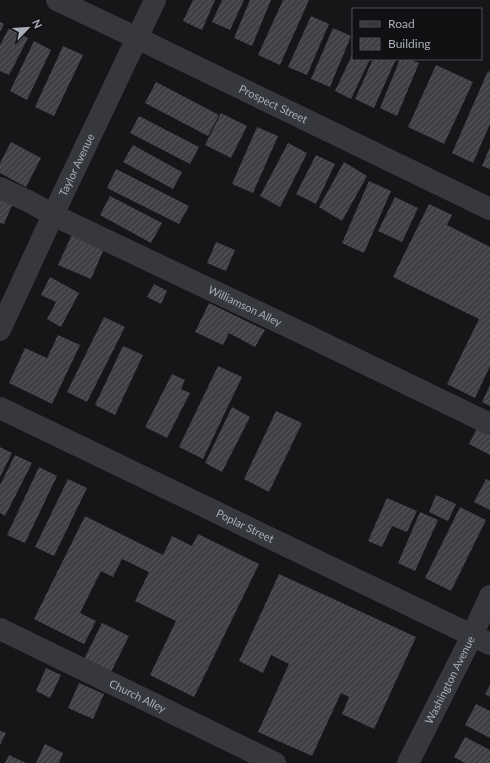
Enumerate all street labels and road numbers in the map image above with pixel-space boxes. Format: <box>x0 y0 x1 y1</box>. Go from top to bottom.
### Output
street label: Prospect Street <box>237 82 310 126</box>
street label: Taylor Avenue <box>56 131 97 198</box>
street label: Williamson Alley <box>206 283 284 329</box>
street label: Poplar Street <box>214 506 276 545</box>
street label: Washington Avenue <box>422 633 477 726</box>
street label: Church Alley <box>107 676 168 715</box>

